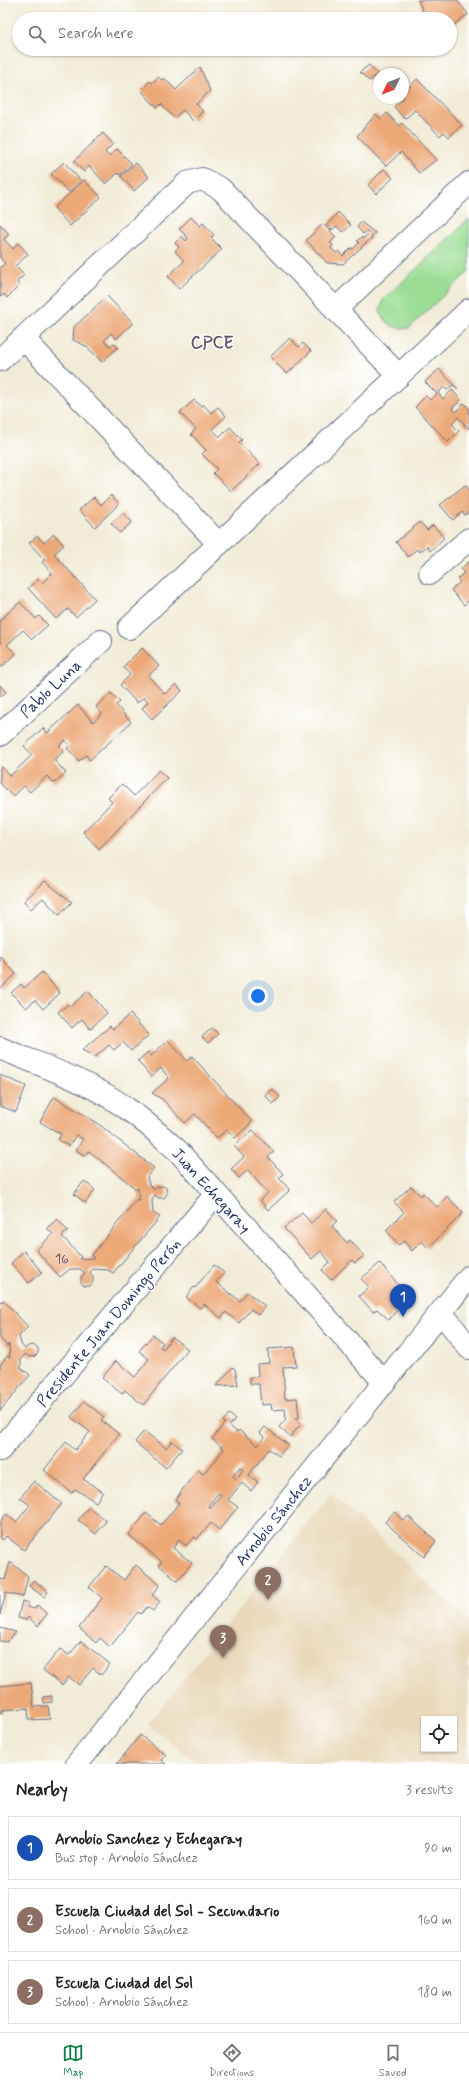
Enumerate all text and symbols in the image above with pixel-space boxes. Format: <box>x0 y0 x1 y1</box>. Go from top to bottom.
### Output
search box <box>12 12 457 56</box>
icon: search <box>26 23 48 45</box>
text: Search here <box>58 24 134 44</box>
north arrow <box>373 68 409 104</box>
district label: CPCE <box>191 332 233 354</box>
street label: Pablo Luna <box>16 655 86 723</box>
your location <box>248 986 268 1006</box>
street label: Juan Echegaray <box>167 1144 255 1238</box>
street label: Presidente Juan Domingo Perón <box>32 1234 187 1412</box>
house number: 16 <box>55 1250 69 1268</box>
pin: 1 <box>390 1284 416 1317</box>
street label: Arnobio Sánchez <box>231 1471 317 1571</box>
pin: 2 <box>255 1567 281 1600</box>
pin: 3 <box>210 1625 236 1658</box>
map controls <box>421 1716 457 1752</box>
button: locate <box>421 1716 457 1752</box>
text: Nearby <box>16 1779 68 1801</box>
text: 3 results <box>406 1782 453 1799</box>
text: Arnobio Sanchez y Echegaray <box>55 1830 242 1850</box>
text: 1 <box>27 1840 33 1857</box>
text: 90 m <box>424 1840 452 1857</box>
text: Bus stop · Arnobio Sánchez <box>55 1850 198 1867</box>
text: Escuela Ciudad del Sol - Secundario <box>55 1902 279 1922</box>
text: 2 <box>27 1912 33 1929</box>
text: 160 m <box>417 1912 452 1929</box>
text: School · Arnobio Sánchez <box>55 1922 189 1939</box>
text: Escuela Ciudad del Sol <box>55 1974 193 1994</box>
text: 3 <box>27 1984 33 2001</box>
text: 180 m <box>417 1984 452 2001</box>
text: School · Arnobio Sánchez <box>55 1994 189 2011</box>
tab: Map <box>62 2042 84 2080</box>
tab: Directions <box>209 2042 254 2080</box>
tab: Saved <box>379 2042 407 2080</box>

